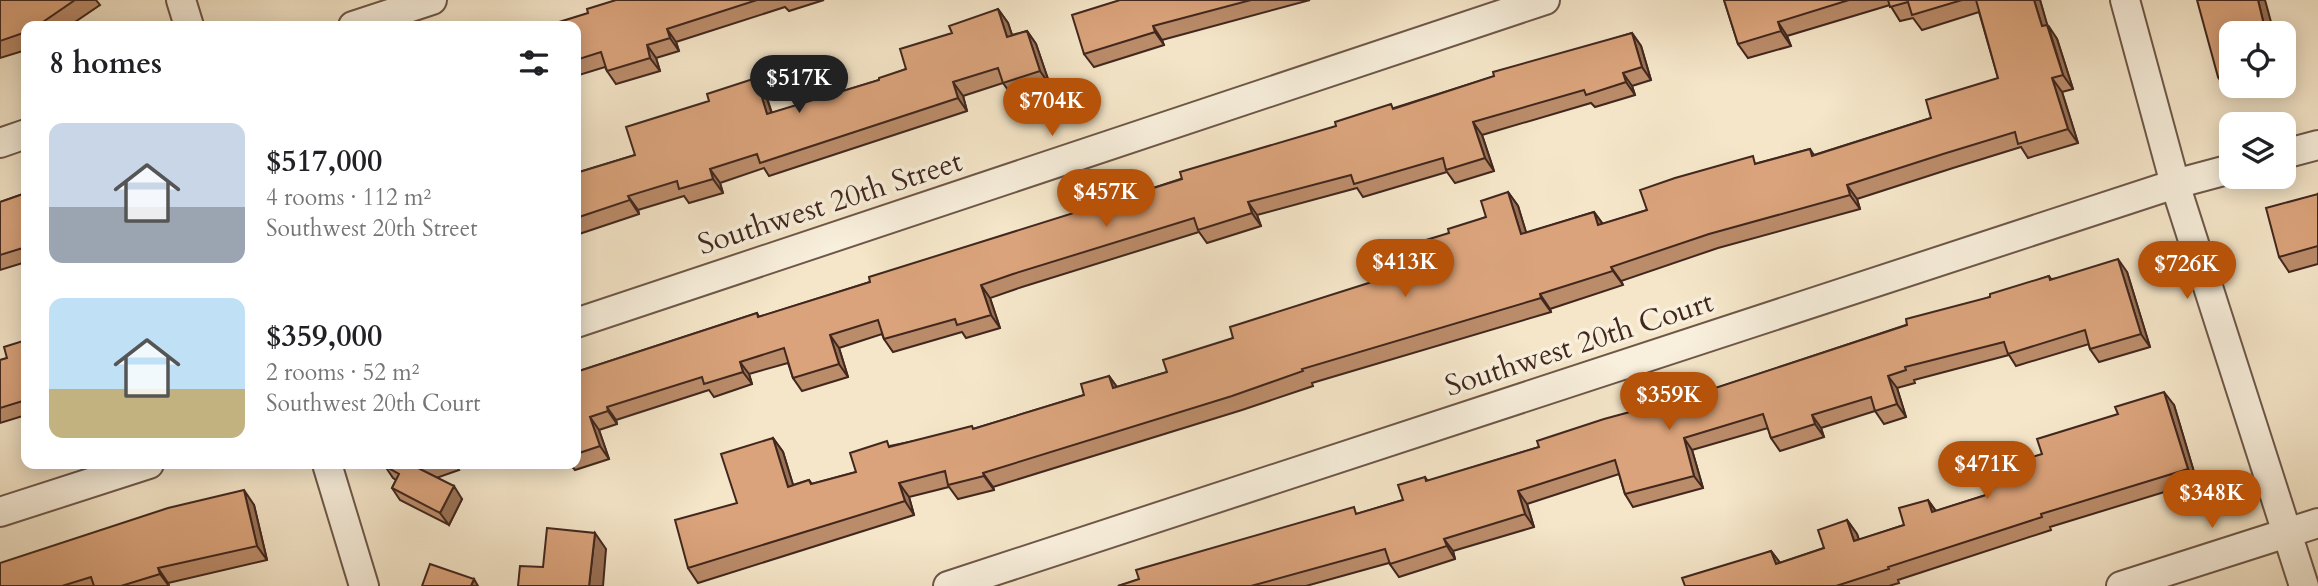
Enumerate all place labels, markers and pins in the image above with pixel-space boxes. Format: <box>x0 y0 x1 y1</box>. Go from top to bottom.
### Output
pin: $517K <box>750 55 848 115</box>
pin: $704K <box>1003 78 1101 138</box>
pin: $457K <box>1057 170 1155 229</box>
pin: $413K <box>1356 240 1454 299</box>
pin: $726K <box>2138 242 2236 301</box>
pin: $359K <box>1620 372 1718 432</box>
pin: $471K <box>1938 442 2036 501</box>
pin: $348K <box>2163 470 2261 530</box>

